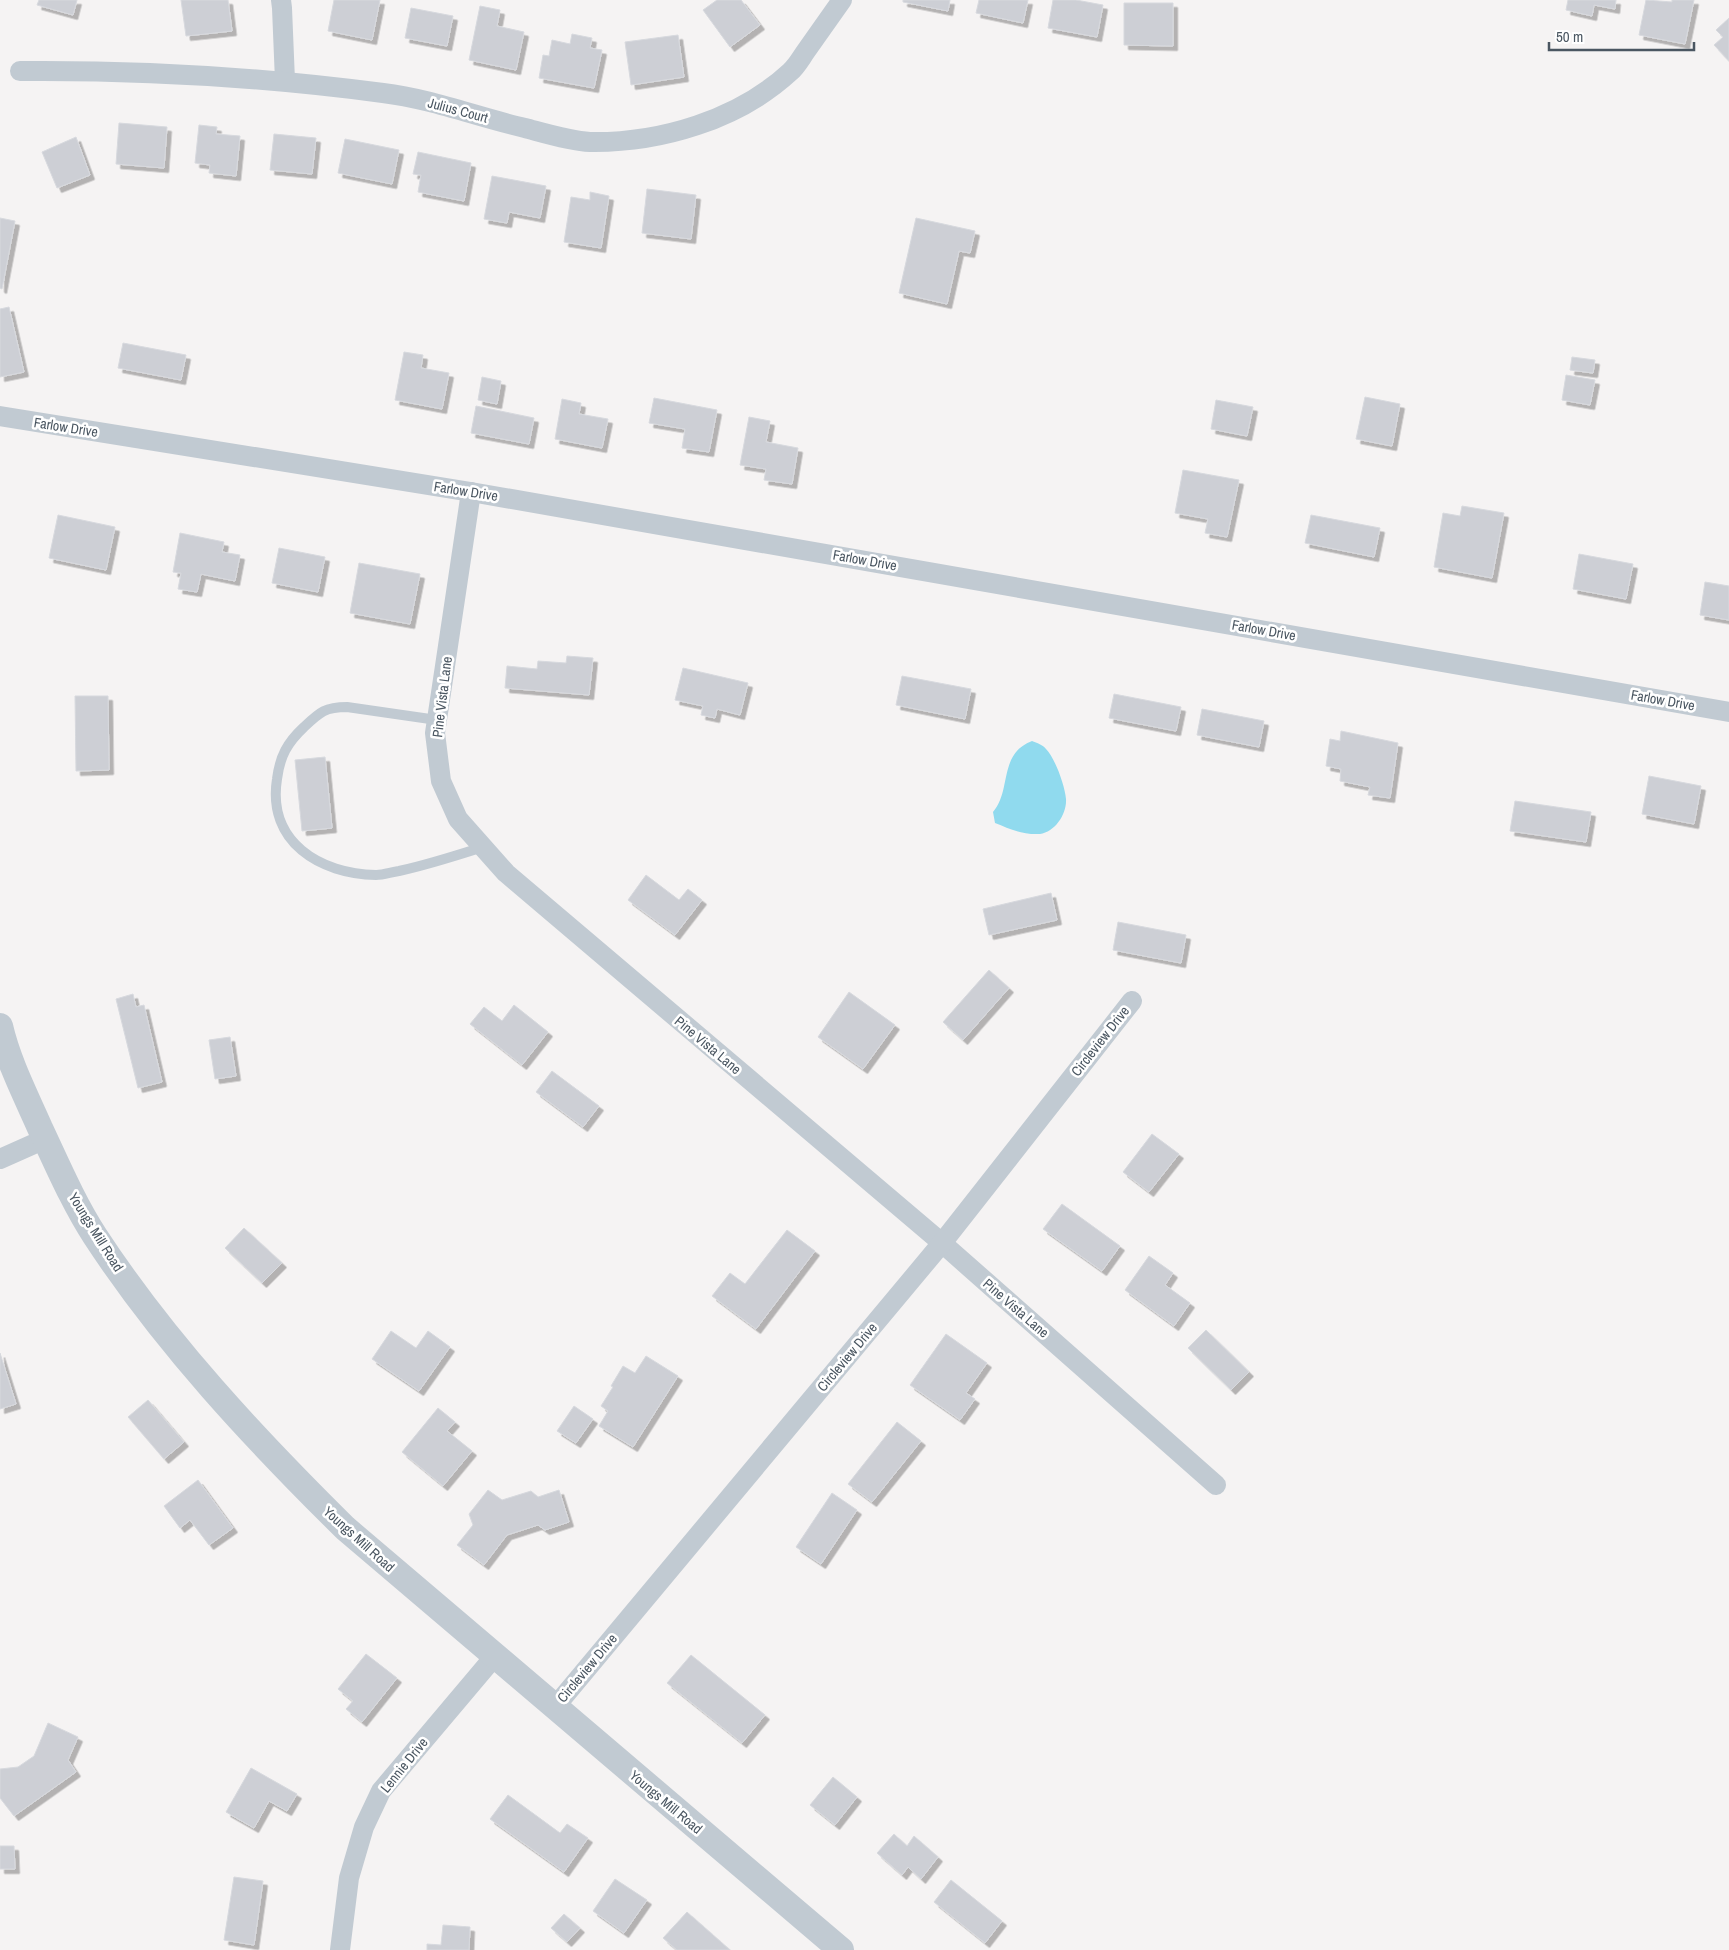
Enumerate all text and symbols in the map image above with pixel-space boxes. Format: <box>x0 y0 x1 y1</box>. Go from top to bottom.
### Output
scale bar <box>1549 20 1694 52</box>
text: 50 m <box>1556 26 1583 47</box>
street label: Julius Court <box>426 93 490 127</box>
street label: Farlow Drive <box>33 413 99 441</box>
street label: Farlow Drive <box>433 477 499 505</box>
street label: Farlow Drive <box>832 546 898 574</box>
street label: Farlow Drive <box>1231 616 1297 644</box>
street label: Pine Vista Lane <box>428 655 456 739</box>
street label: Farlow Drive <box>1630 686 1696 714</box>
street label: Circleview Drive <box>1067 1002 1133 1080</box>
street label: Pine Vista Lane <box>671 1012 745 1078</box>
street label: Youngs Mill Road <box>65 1189 127 1275</box>
street label: Pine Vista Lane <box>979 1274 1053 1342</box>
street label: Circleview Drive <box>813 1319 881 1395</box>
street label: Youngs Mill Road <box>320 1502 398 1576</box>
street label: Circleview Drive <box>553 1630 621 1706</box>
street label: Lennie Drive <box>376 1734 432 1796</box>
street label: Youngs Mill Road <box>626 1766 706 1838</box>

